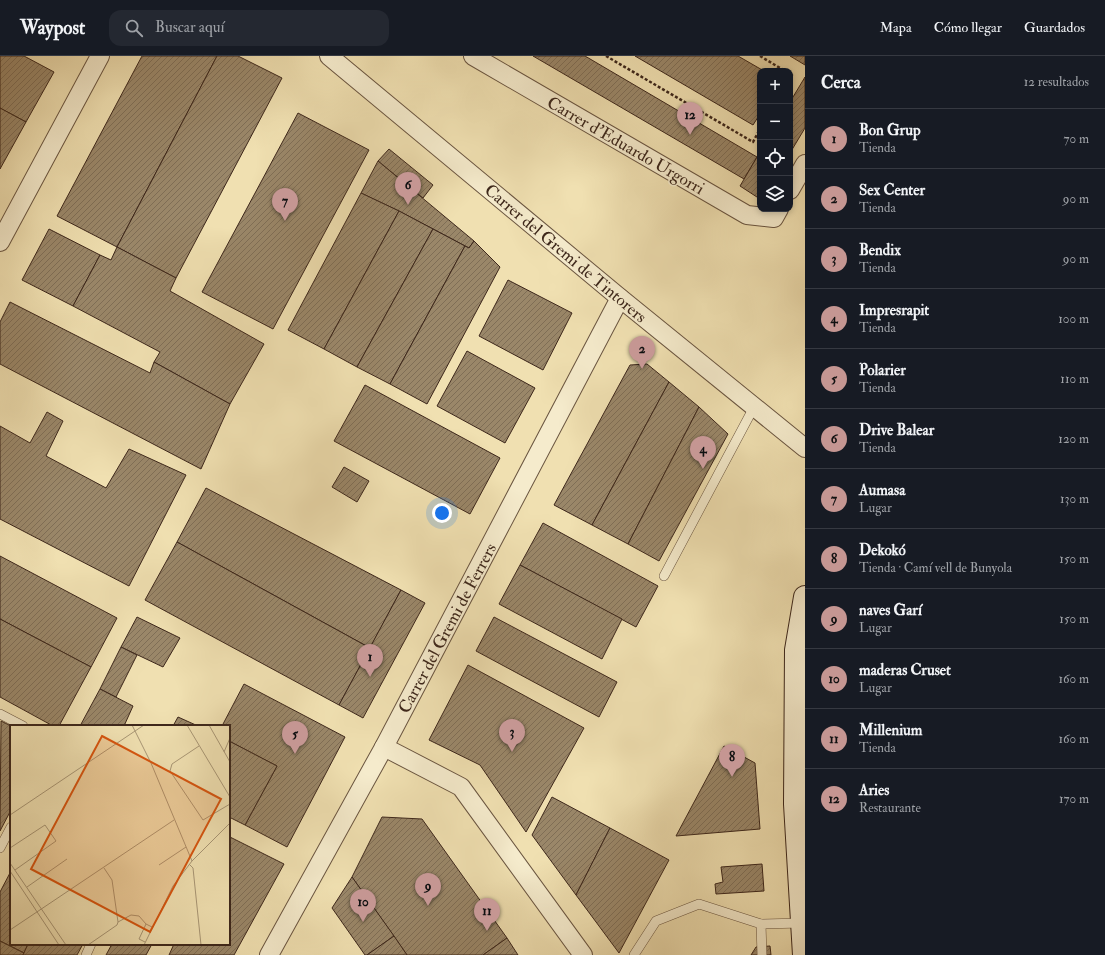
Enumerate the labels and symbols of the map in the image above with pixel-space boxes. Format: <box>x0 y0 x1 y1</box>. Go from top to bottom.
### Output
street label: Carrer d'Eduardo Urgorri <box>543 92 709 199</box>
pin: 12 <box>677 102 703 135</box>
pin: 6 <box>395 172 421 205</box>
street label: Carrer del Gremi de Tintorers <box>480 179 651 327</box>
pin: 7 <box>272 188 298 221</box>
pin: 2 <box>629 336 655 369</box>
pin: 4 <box>690 436 716 469</box>
your location <box>432 503 452 523</box>
street label: Carrer del Gremi de Ferrers <box>394 539 501 717</box>
pin: 1 <box>357 644 383 677</box>
pin: 3 <box>499 719 525 752</box>
pin: 5 <box>282 721 308 754</box>
inset map <box>10 725 230 945</box>
pin: 8 <box>719 744 745 777</box>
pin: 9 <box>415 873 441 906</box>
pin: 10 <box>350 889 376 922</box>
pin: 11 <box>474 898 500 931</box>

